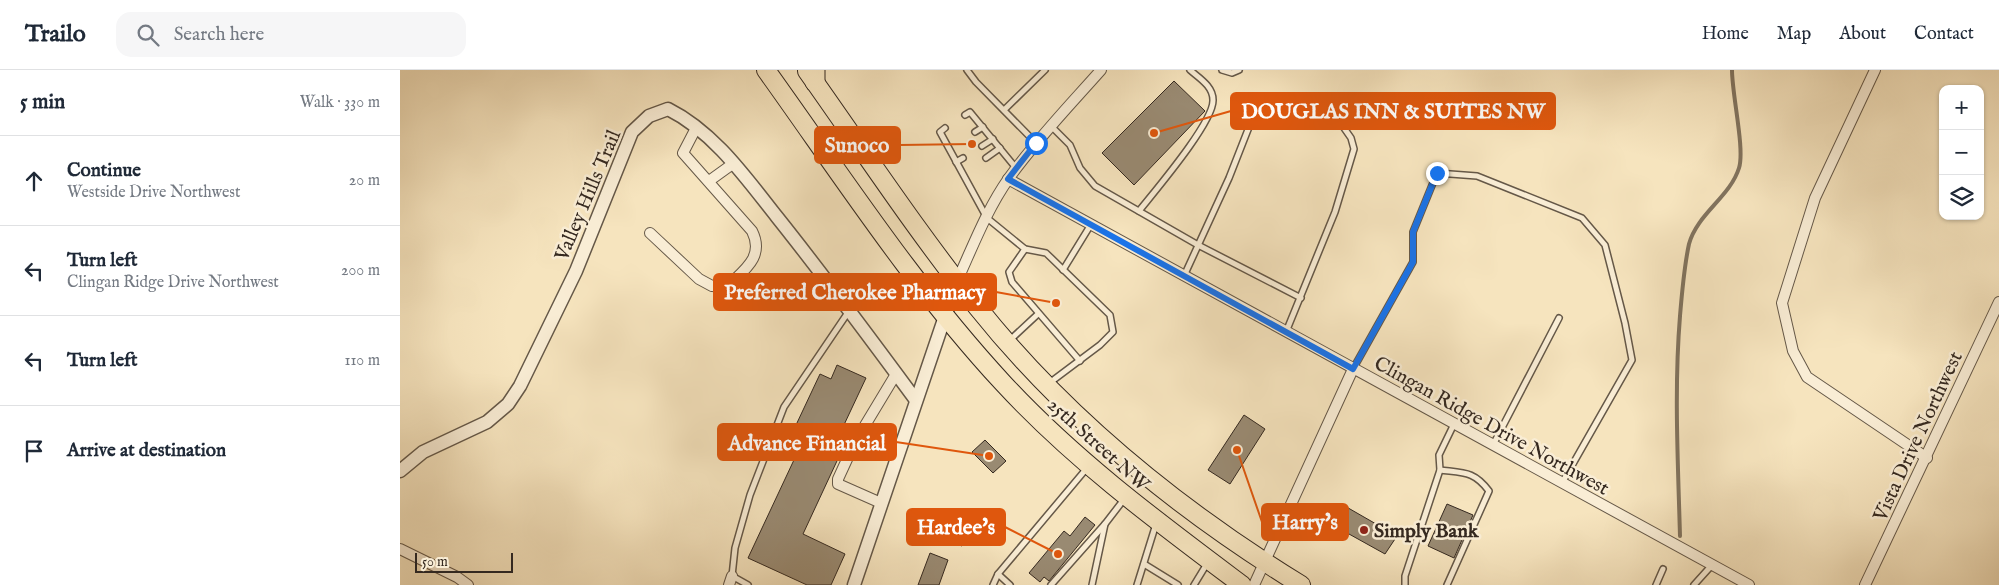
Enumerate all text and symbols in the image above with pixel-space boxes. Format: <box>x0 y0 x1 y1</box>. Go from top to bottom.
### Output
search box <box>116 12 466 57</box>
text: Trailo <box>25 19 86 50</box>
icon: search <box>134 21 162 49</box>
text: Search here <box>174 23 264 47</box>
text: Home <box>1702 23 1749 46</box>
text: Map <box>1777 23 1811 46</box>
text: About <box>1839 23 1886 46</box>
text: Contact <box>1914 23 1974 46</box>
map controls <box>1939 85 1984 220</box>
button: + <box>1939 85 1984 130</box>
text: 5 min <box>20 89 65 116</box>
text: Walk · 330 m <box>300 93 380 113</box>
callout: DOUGLAS INN & SUITES NW <box>1231 93 1555 129</box>
text: DOUGLAS INN & SUITES NW <box>1241 99 1547 126</box>
street label: Valley Hills Trail <box>549 126 627 266</box>
callout: Sunoco <box>815 127 900 163</box>
button: − <box>1939 130 1984 175</box>
route start <box>1025 132 1048 155</box>
text: Sunoco <box>825 133 890 160</box>
text: Continue <box>67 159 141 183</box>
route end <box>1426 162 1449 185</box>
icon: ahead <box>20 167 48 195</box>
text: 20 m <box>349 171 380 191</box>
button: layers <box>1939 175 1984 220</box>
text: Westside Drive Northwest <box>67 183 240 203</box>
text: Turn left <box>67 249 138 273</box>
icon: left <box>20 257 48 285</box>
text: 200 m <box>341 261 380 281</box>
text: Clingan Ridge Drive Northwest <box>67 273 279 293</box>
callout: Preferred Cherokee Pharmacy <box>714 274 996 310</box>
text: Preferred Cherokee Pharmacy <box>724 280 987 307</box>
icon: left <box>20 347 48 375</box>
street label: Vista Drive Northwest <box>1868 348 1969 526</box>
text: Turn left <box>67 349 138 373</box>
text: 110 m <box>344 351 380 371</box>
street label: Clingan Ridge Drive Northwest <box>1369 351 1613 501</box>
street label: 25th Street NW <box>1042 393 1155 498</box>
callout: Advance Financial <box>718 424 896 460</box>
text: Advance Financial <box>727 431 887 458</box>
icon: arrive <box>20 437 48 465</box>
text: Arrive at destination <box>67 439 226 463</box>
callout: Harry's <box>1262 504 1348 540</box>
callout: Hardee's <box>907 509 1005 545</box>
text: Harry's <box>1272 510 1338 537</box>
text: Hardee's <box>917 515 995 542</box>
place label: Simply Bank <box>1374 519 1480 544</box>
marker: Simply Bank <box>1358 524 1370 536</box>
scale bar <box>415 550 512 573</box>
text: 50 m <box>422 553 448 571</box>

